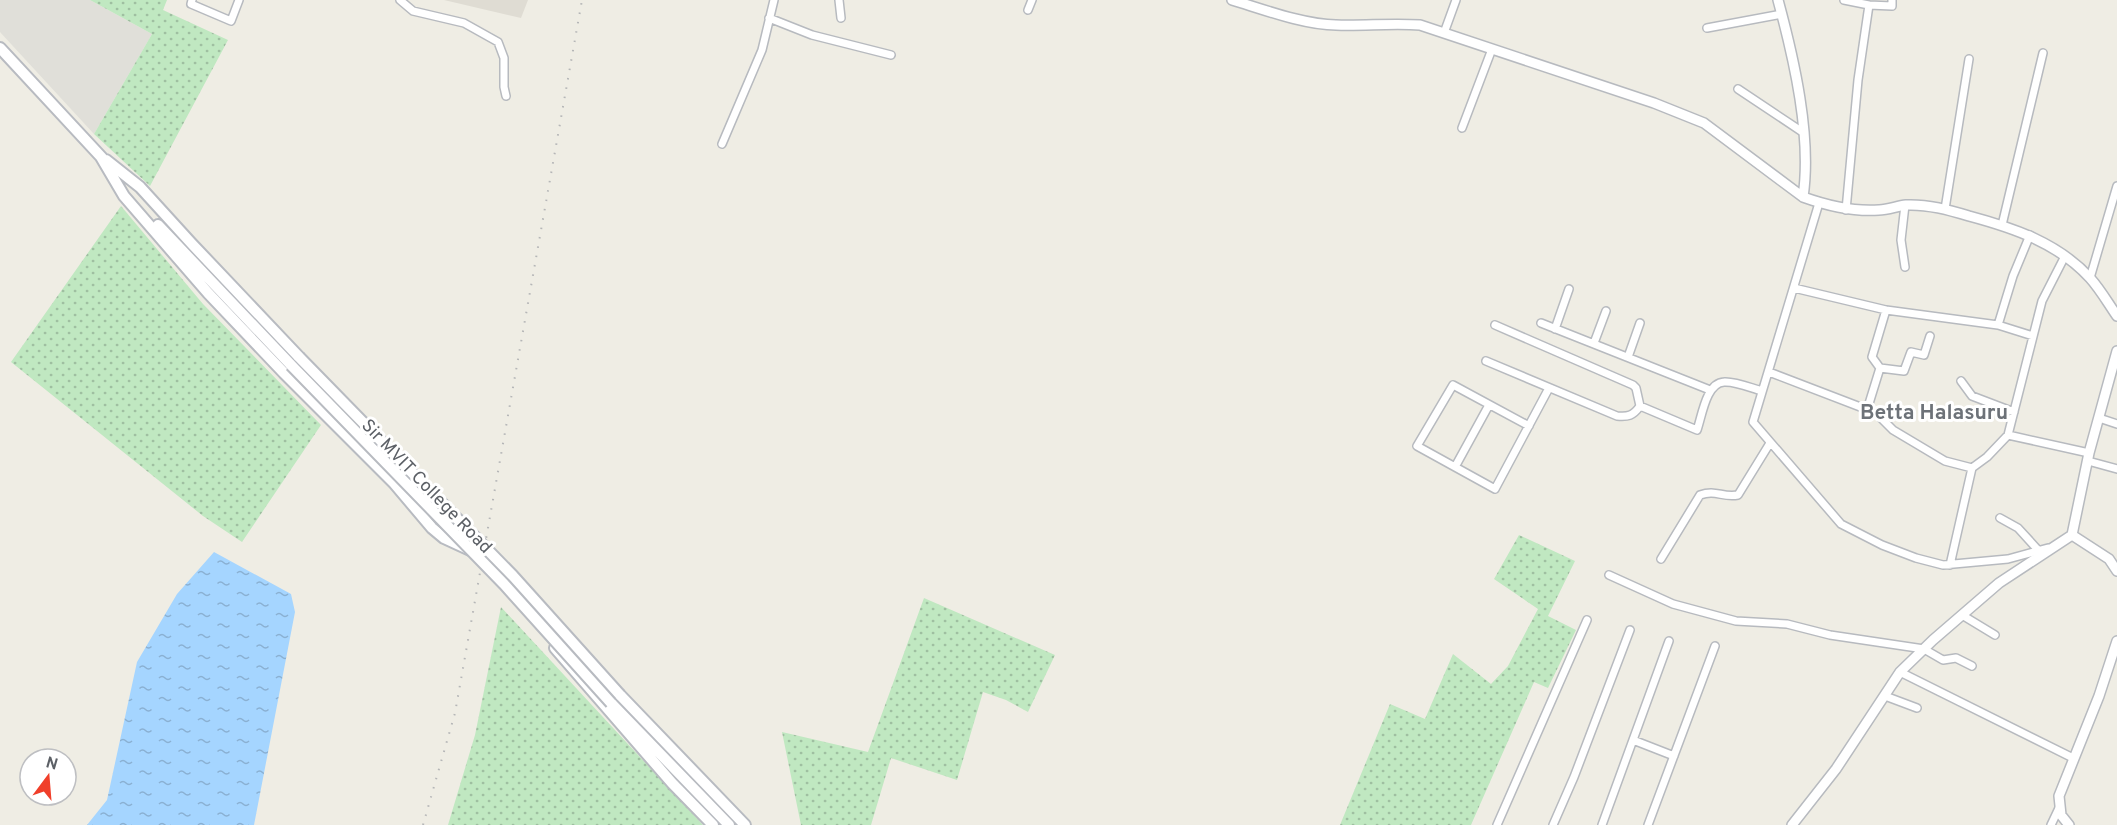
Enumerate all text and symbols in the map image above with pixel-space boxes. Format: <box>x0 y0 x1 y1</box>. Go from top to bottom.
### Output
district label: Betta Halasuru <box>1860 400 2008 427</box>
street label: Sir MVIT College Road <box>356 415 496 559</box>
north arrow <box>18 747 78 807</box>
text: N <box>43 753 60 776</box>

